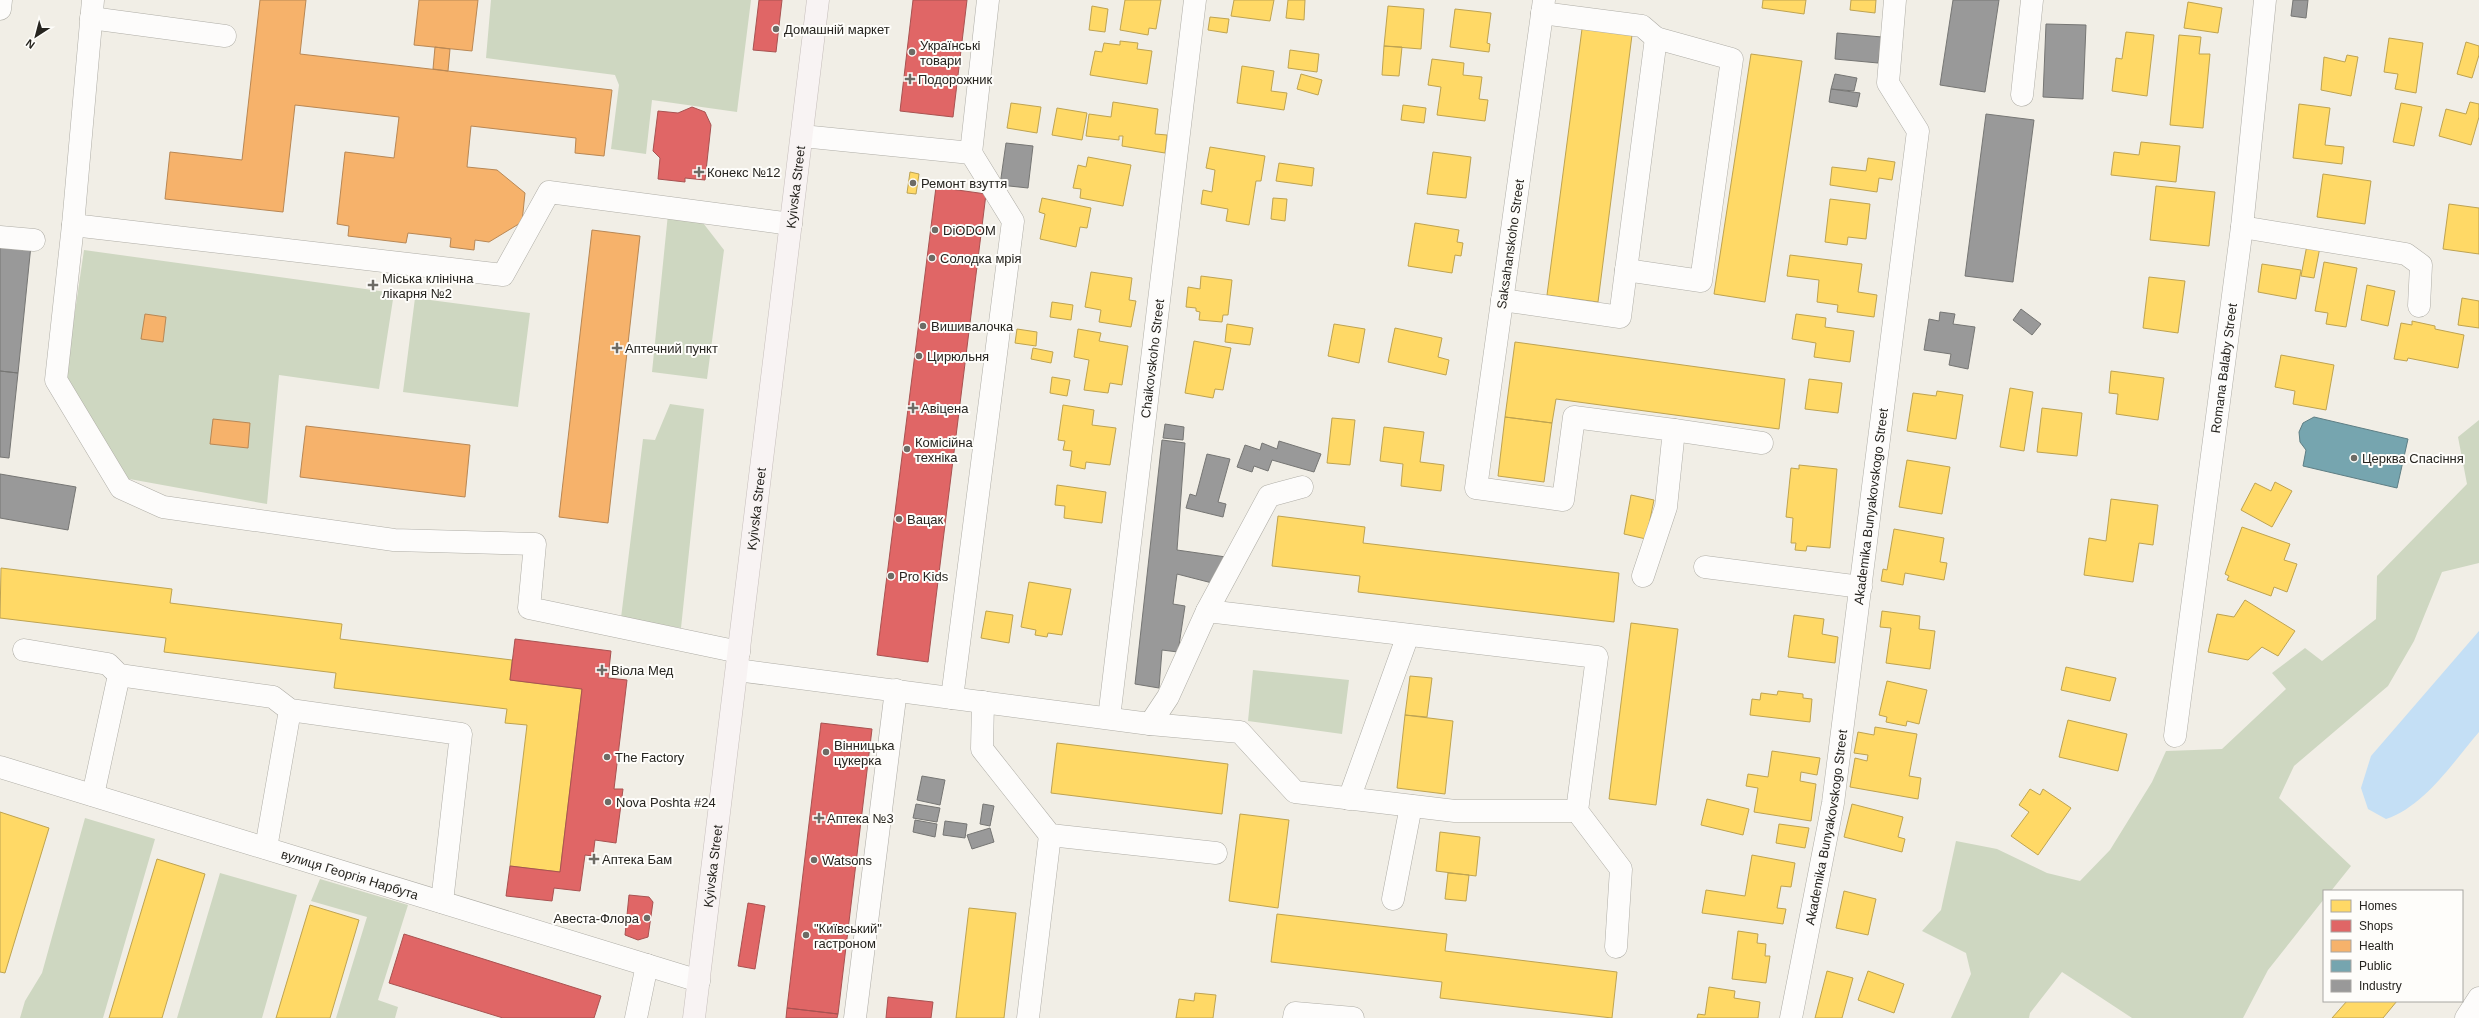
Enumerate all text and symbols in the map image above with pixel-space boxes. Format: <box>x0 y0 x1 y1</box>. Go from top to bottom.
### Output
north arrow <box>16 16 56 56</box>
place label: Домашній маркет <box>784 22 890 37</box>
marker: Домашній маркет <box>771 24 781 34</box>
text: N <box>23 37 37 51</box>
place label: Українські товари <box>920 38 981 68</box>
marker: Українські товари <box>907 47 917 57</box>
place label: Подорожник <box>918 72 993 87</box>
marker: Подорожник <box>905 74 915 84</box>
street label: Kyivska Street <box>783 145 808 229</box>
place label: Конекс №12 <box>707 165 781 180</box>
marker: Конекс №12 <box>694 167 704 177</box>
place label: Ремонт взуття <box>921 176 1007 191</box>
marker: Ремонт взуття <box>908 178 918 188</box>
street label: Saksahanskoho Street <box>1494 178 1527 310</box>
place label: DiODOM <box>943 223 996 238</box>
marker: DiODOM <box>930 225 940 235</box>
place label: Солодка мрія <box>940 251 1022 266</box>
marker: Солодка мрія <box>927 253 937 263</box>
place label: Міська клінічна лікарня №2 <box>382 271 474 301</box>
marker: Міська клінічна лікарня №2 <box>367 279 379 291</box>
street label: Chaikovskoho Street <box>1138 298 1167 419</box>
street label: Romana Balaby Street <box>2208 302 2240 434</box>
place label: Вишивалочка <box>931 319 1014 334</box>
marker: Вишивалочка <box>918 321 928 331</box>
place label: Аптечний пункт <box>625 341 718 356</box>
marker: Аптечний пункт <box>612 343 622 353</box>
place label: Цирюльня <box>927 349 989 364</box>
marker: Цирюльня <box>914 351 924 361</box>
place label: Авіцена <box>921 401 969 416</box>
marker: Авіцена <box>908 403 918 413</box>
street label: Akademika Bunyakovskogo Street <box>1851 407 1891 606</box>
place label: Комісійна техніка <box>915 435 973 465</box>
marker: Комісійна техніка <box>902 444 912 454</box>
place label: Церква Спасіння <box>2362 451 2464 466</box>
marker: Церква Спасіння <box>2349 453 2359 463</box>
street label: Kyivska Street <box>744 466 769 551</box>
place label: Вацак <box>907 512 944 527</box>
marker: Вацак <box>894 514 904 524</box>
place label: Pro Kids <box>899 569 949 584</box>
marker: Pro Kids <box>886 571 896 581</box>
place label: Віола Мед <box>611 663 674 678</box>
marker: Віола Мед <box>596 664 608 676</box>
street label: Akademika Bunyakovskogo Street <box>1802 728 1850 926</box>
place label: Вінницька цукерка <box>834 738 895 768</box>
marker: Вінницька цукерка <box>821 747 831 757</box>
place label: The Factory <box>615 750 685 765</box>
marker: The Factory <box>602 752 612 762</box>
place label: Nova Poshta #24 <box>616 795 716 810</box>
marker: Nova Poshta #24 <box>603 797 613 807</box>
place label: Аптека №3 <box>827 811 894 826</box>
marker: Аптека №3 <box>814 813 824 823</box>
street label: Kyivska Street <box>701 824 726 908</box>
street label: вулиця Георгія Нарбута <box>279 847 421 903</box>
place label: Аптека Бам <box>602 852 672 867</box>
place label: Watsons <box>822 853 873 868</box>
marker: Аптека Бам <box>589 854 599 864</box>
marker: Watsons <box>809 855 819 865</box>
legend <box>2323 890 2463 1002</box>
text: Homes <box>2359 899 2397 913</box>
place label: Авеста-Флора <box>554 911 640 926</box>
marker: Авеста-Флора <box>642 913 652 923</box>
text: Shops <box>2359 919 2393 933</box>
place label: "Київський" гастроном <box>814 921 882 951</box>
marker: "Київський" гастроном <box>801 930 811 940</box>
text: Health <box>2359 939 2394 953</box>
text: Public <box>2359 959 2392 973</box>
text: Industry <box>2359 979 2402 993</box>

